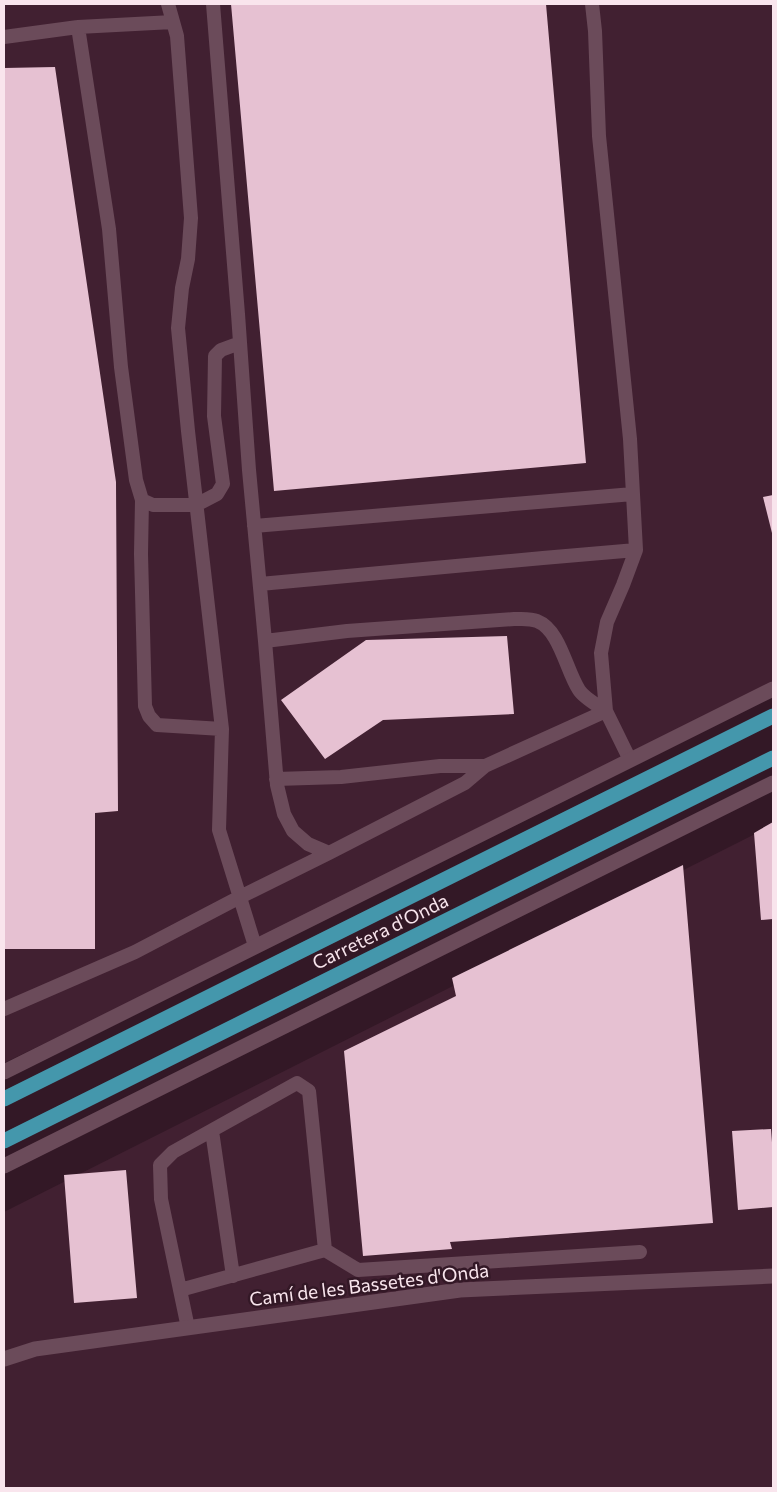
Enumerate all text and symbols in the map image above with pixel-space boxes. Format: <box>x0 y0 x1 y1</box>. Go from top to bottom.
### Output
street label: Carretera d'Onda <box>308 888 452 974</box>
street label: Camí de les Bassetes d'Onda <box>248 1258 490 1310</box>

